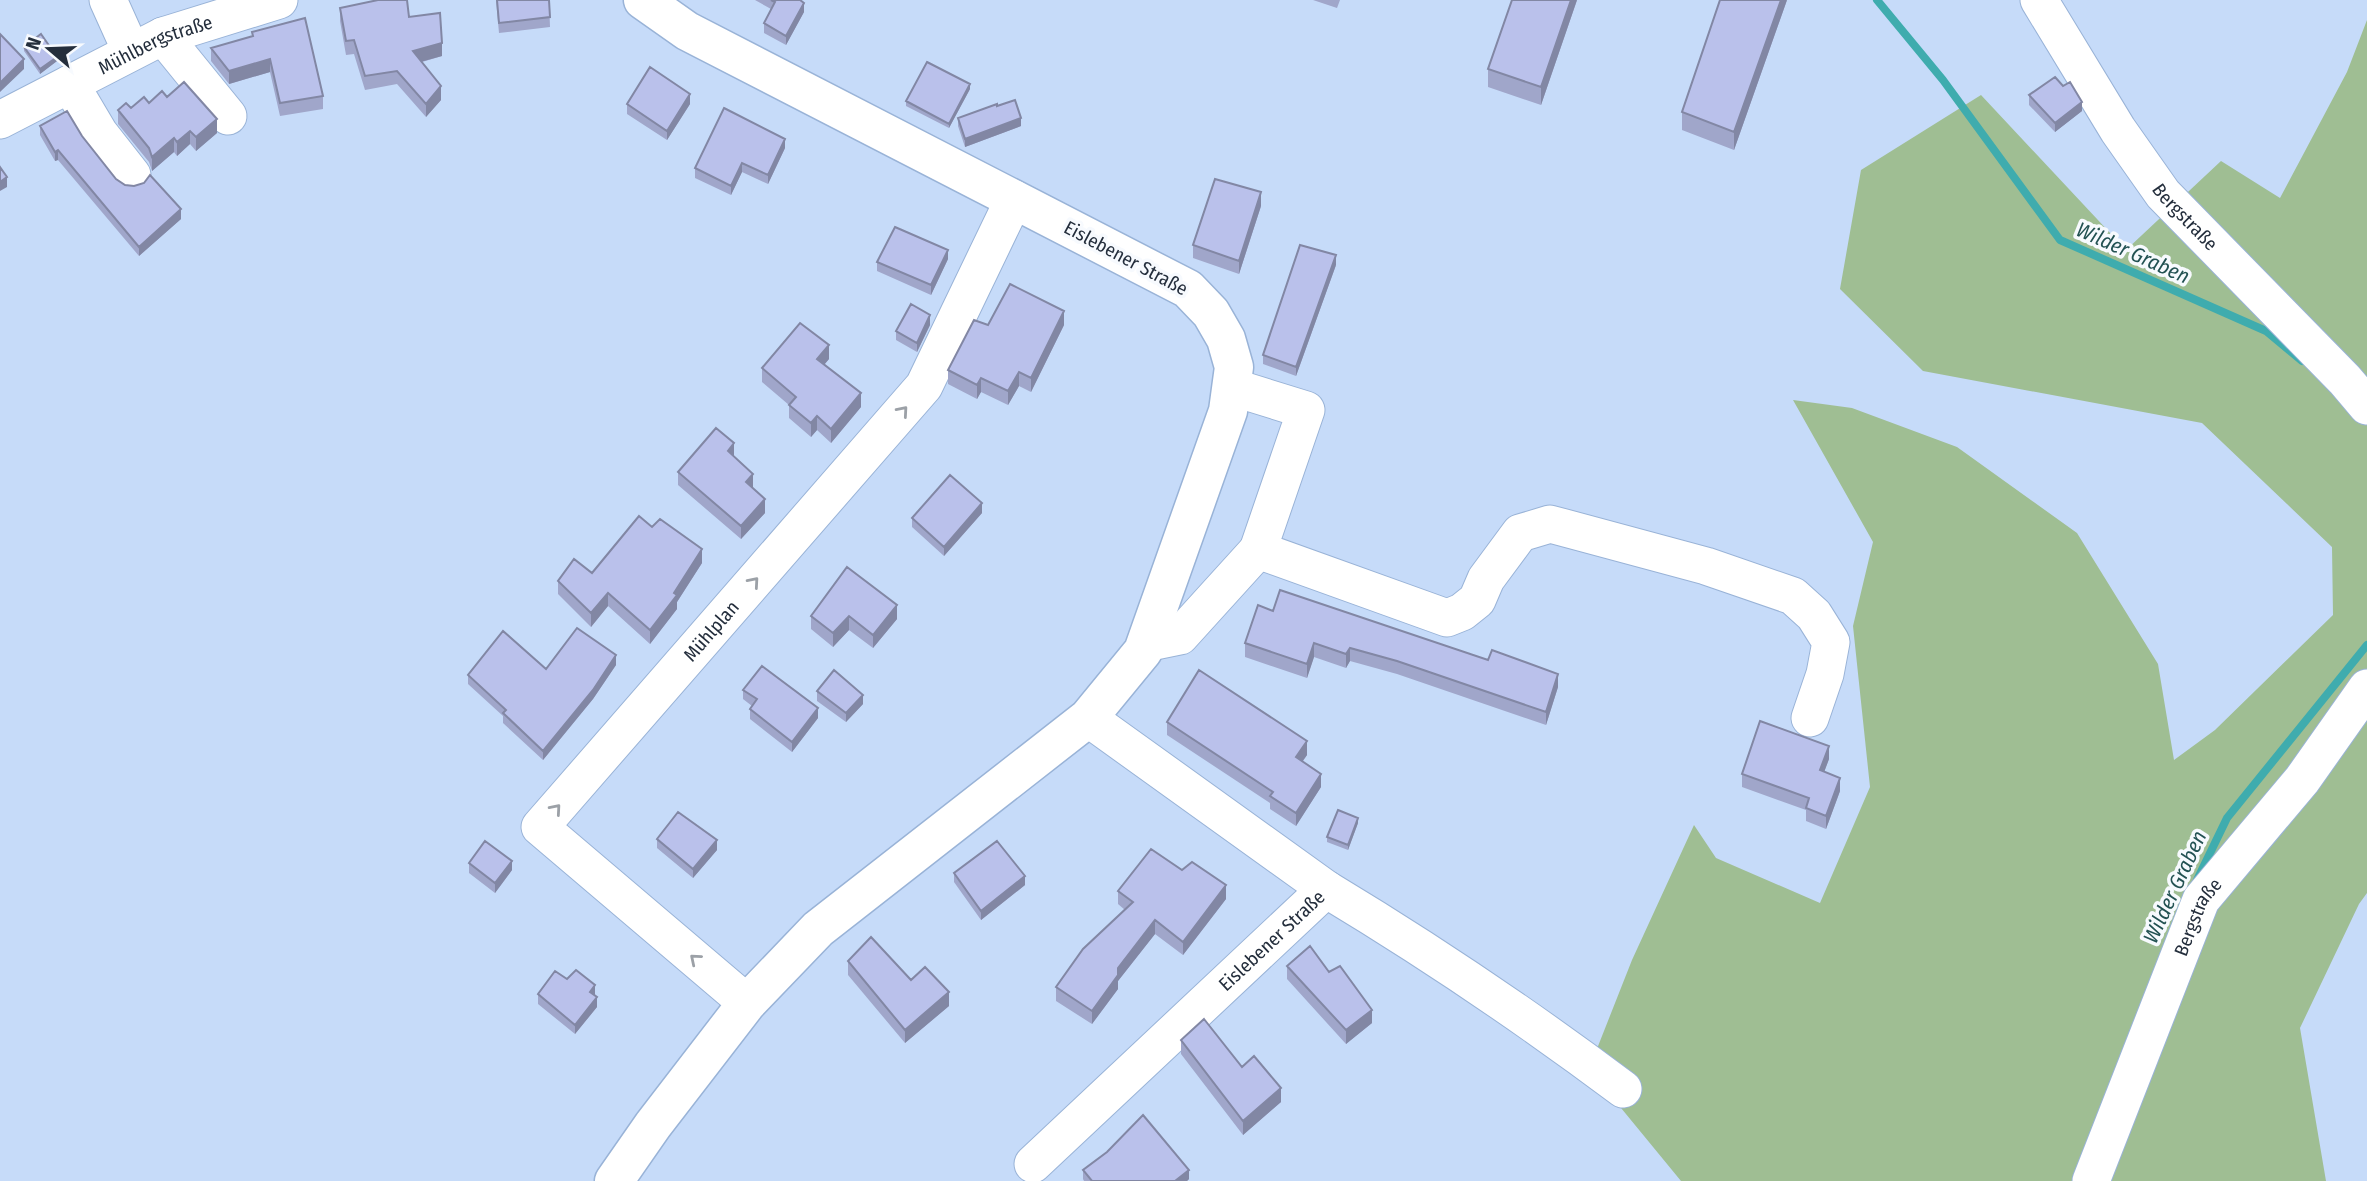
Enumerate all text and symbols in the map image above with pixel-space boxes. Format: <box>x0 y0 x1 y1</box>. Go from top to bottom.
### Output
street label: Mühlbergstraße <box>94 10 215 79</box>
north arrow <box>14 14 84 84</box>
text: N <box>21 34 46 53</box>
street label: Bergstraße <box>2148 179 2223 255</box>
street label: Eislebener Straße <box>1060 216 1192 300</box>
water label: Wilder Graben <box>2072 217 2194 289</box>
one-way arrow <box>895 406 907 419</box>
one-way arrow <box>746 577 758 590</box>
street label: Mühlplan <box>678 596 744 666</box>
one-way arrow <box>548 804 560 817</box>
water label: Wilder Graben <box>2138 827 2212 947</box>
street label: Bergstraße <box>2169 873 2226 959</box>
street label: Eislebener Straße <box>1214 885 1329 995</box>
one-way arrow <box>690 955 703 967</box>

